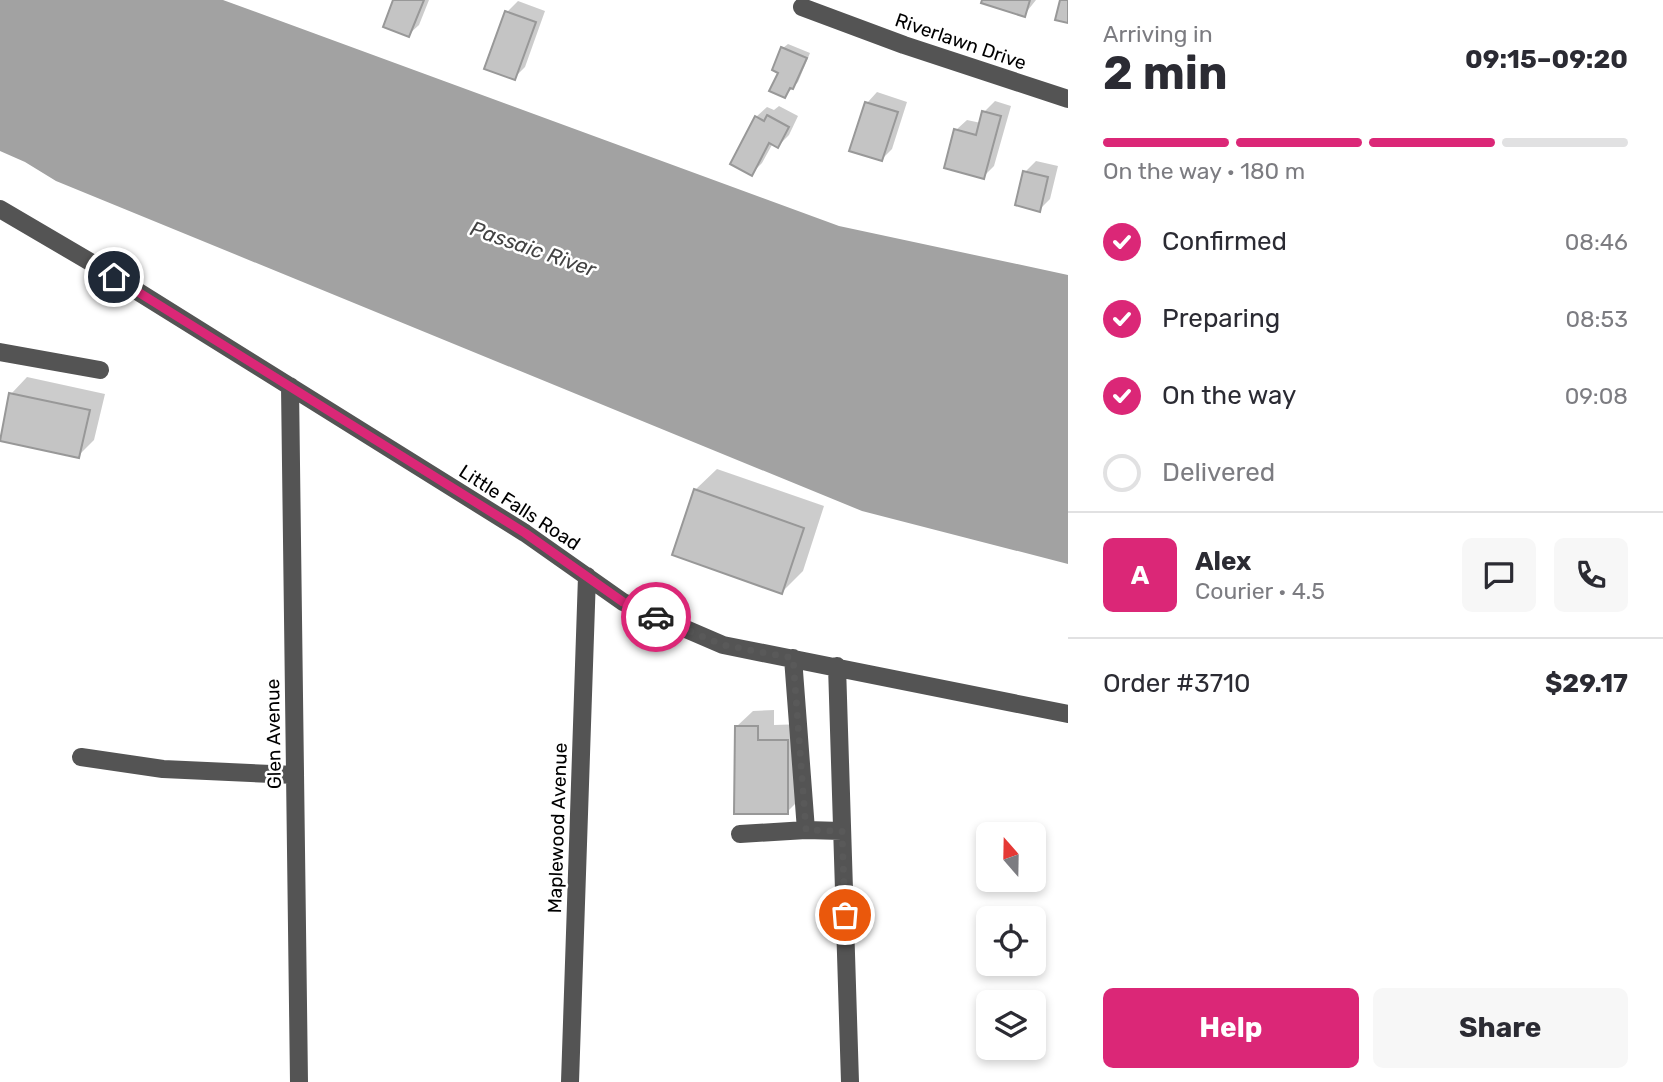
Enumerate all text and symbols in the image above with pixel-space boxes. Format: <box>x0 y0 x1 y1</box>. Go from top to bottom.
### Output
street label: Riverlawn Drive <box>892 8 1029 75</box>
text: Arriving in <box>1103 20 1213 48</box>
text: 09:15–09:20 <box>1465 44 1628 75</box>
text: 2 min <box>1103 46 1228 101</box>
text: On the way · 180 m <box>1103 157 1305 185</box>
water label: Passaic River <box>467 215 600 282</box>
icon: check <box>1103 223 1141 261</box>
text: Confirmed <box>1162 226 1287 257</box>
text: 08:46 <box>1565 228 1628 256</box>
pin <box>84 247 144 307</box>
icon: home <box>95 258 133 296</box>
icon: check <box>1103 300 1141 338</box>
text: Preparing <box>1162 303 1280 334</box>
text: 08:53 <box>1565 305 1628 333</box>
icon: check <box>1103 377 1141 415</box>
text: On the way <box>1162 380 1296 411</box>
text: 09:08 <box>1565 382 1628 410</box>
text: Delivered <box>1162 457 1275 488</box>
street label: Little Falls Road <box>455 460 585 555</box>
button: chat <box>1462 538 1536 612</box>
button: phone <box>1554 538 1628 612</box>
text: Alex <box>1195 546 1251 577</box>
text: A <box>1131 560 1149 591</box>
text: Courier · 4.5 <box>1195 577 1325 605</box>
courier <box>621 582 691 652</box>
icon: car <box>637 598 675 636</box>
text: Order #3710 <box>1103 668 1251 699</box>
text: $29.17 <box>1545 668 1628 699</box>
street label: Glen Avenue <box>261 679 286 789</box>
street label: Maplewood Avenue <box>543 742 572 914</box>
north arrow <box>976 822 1046 892</box>
map controls <box>976 822 1046 1060</box>
pin <box>815 885 875 945</box>
icon: bag <box>826 896 864 934</box>
button: locate <box>976 906 1046 976</box>
button: Help <box>1103 988 1359 1068</box>
button: Share <box>1373 988 1628 1068</box>
button: layers <box>976 990 1046 1060</box>

